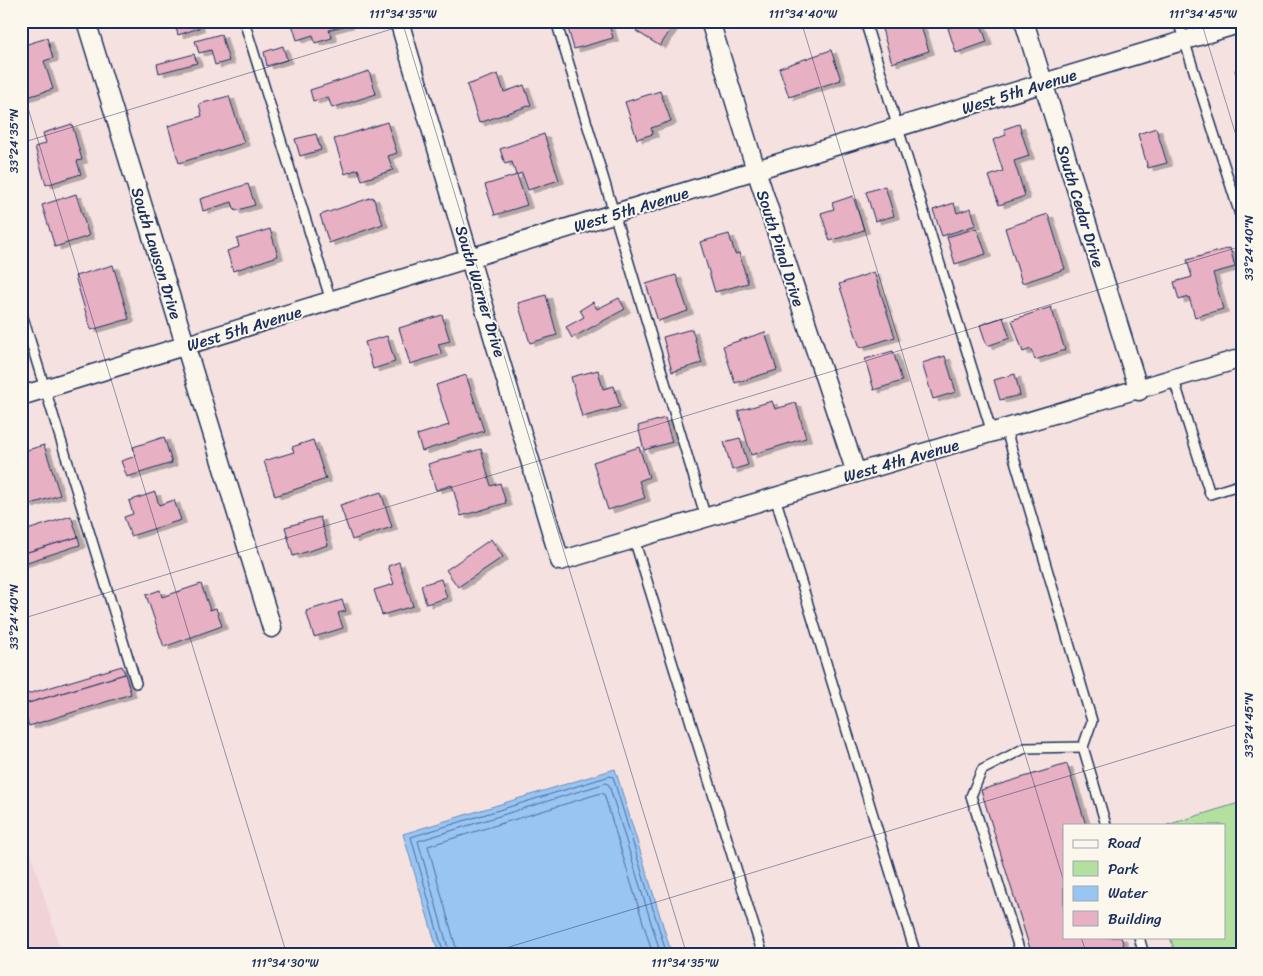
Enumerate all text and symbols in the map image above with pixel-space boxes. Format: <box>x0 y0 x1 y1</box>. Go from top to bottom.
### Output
text: 111°34'35"W <box>369 3 437 25</box>
text: 111°34'40"W <box>769 3 838 25</box>
text: 111°34'45"W <box>1169 3 1238 25</box>
street label: West 5th Avenue <box>958 60 1081 123</box>
text: 33°24'35"N <box>3 108 25 173</box>
street label: South Cedar Drive <box>1048 141 1113 271</box>
street label: West 5th Avenue <box>570 178 693 241</box>
street label: South Lawson Drive <box>123 184 190 323</box>
street label: South Pinal Drive <box>748 186 813 311</box>
text: 33°24'40"N <box>1238 215 1260 281</box>
street label: South Warner Drive <box>447 222 514 361</box>
street label: West 5th Avenue <box>183 297 306 360</box>
street label: West 4th Avenue <box>840 430 963 491</box>
text: 33°24'40"N <box>3 584 25 650</box>
text: 33°24'45"N <box>1238 692 1260 758</box>
legend <box>1063 824 1226 938</box>
text: Road <box>1108 830 1141 856</box>
text: Park <box>1108 856 1139 882</box>
text: Water <box>1108 880 1148 906</box>
text: Building <box>1108 906 1162 932</box>
text: 111°34'30"W <box>251 952 320 974</box>
text: 111°34'35"W <box>651 952 719 974</box>

